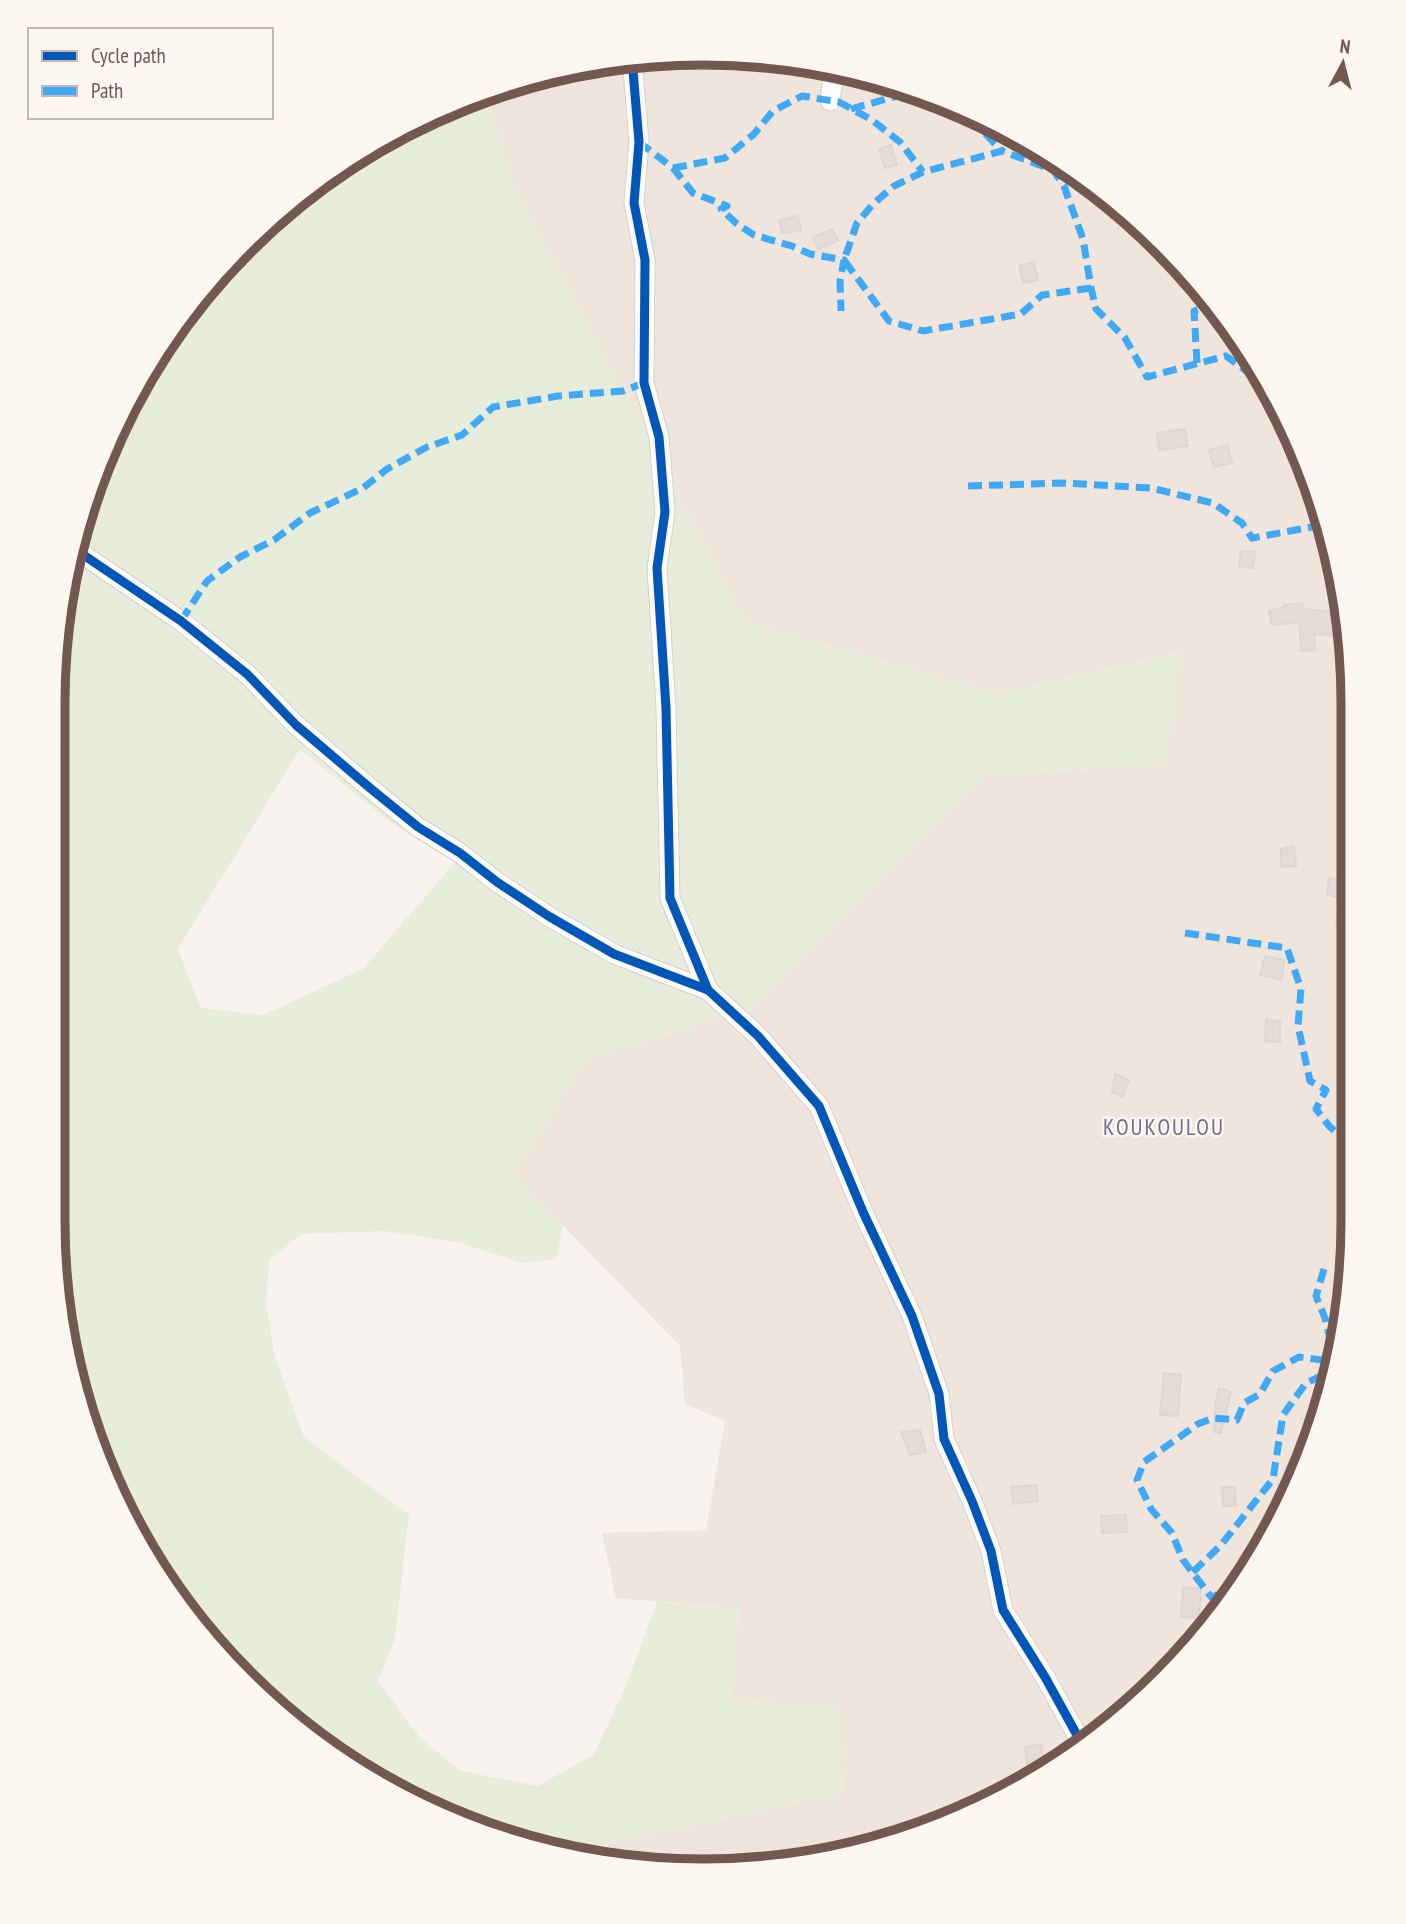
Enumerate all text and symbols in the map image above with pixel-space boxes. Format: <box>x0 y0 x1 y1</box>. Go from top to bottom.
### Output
legend <box>28 28 273 119</box>
north arrow <box>1308 28 1378 98</box>
text: N <box>1339 34 1352 59</box>
text: Cycle path <box>91 42 166 69</box>
text: Path <box>91 77 123 104</box>
district label: KOUKOULOU <box>1103 1112 1225 1141</box>

